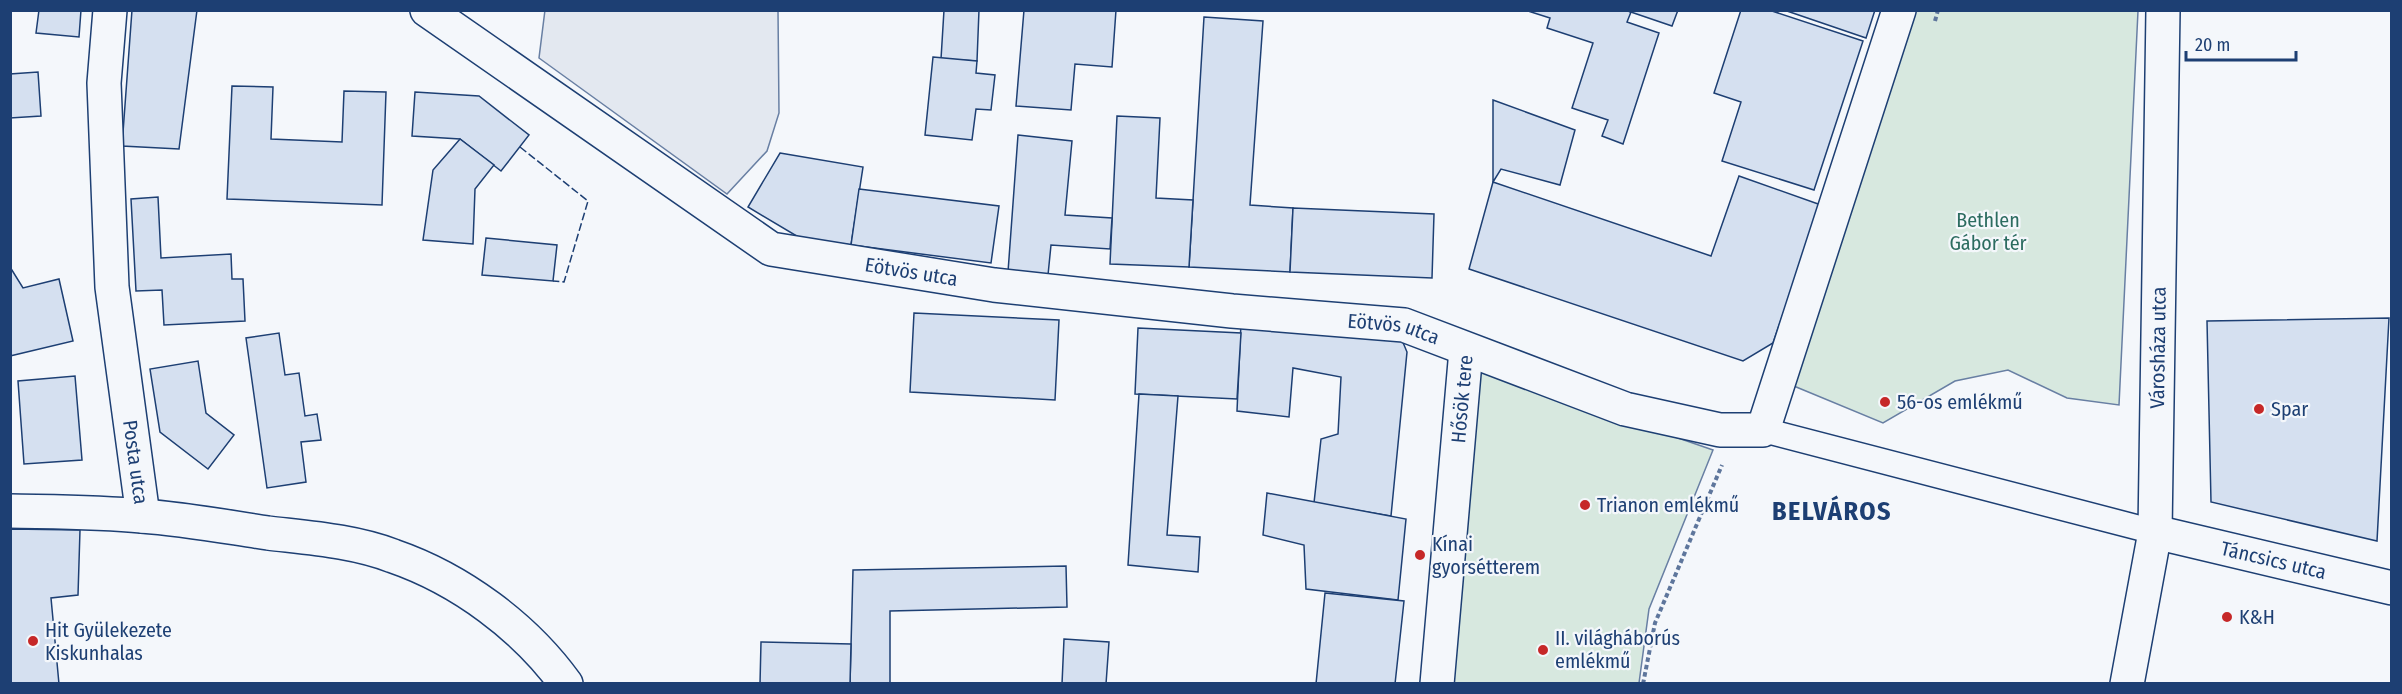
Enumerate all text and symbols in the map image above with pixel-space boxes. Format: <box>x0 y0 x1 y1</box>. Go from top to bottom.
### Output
scale bar <box>2186 24 2296 62</box>
text: 20 m <box>2195 34 2230 56</box>
park label: Bethlen Gábor tér <box>1949 208 2027 255</box>
street label: Eötvös utca <box>863 252 959 291</box>
street label: Városháza utca <box>2145 286 2171 409</box>
street label: Eötvös utca <box>1347 308 1443 349</box>
street label: Hősök tere <box>1446 354 1478 444</box>
place label: 56-os emlékmű <box>1897 390 2023 414</box>
marker: 56-os emlékmű <box>1878 395 1892 409</box>
place label: Spar <box>2271 397 2308 421</box>
marker: Spar <box>2252 402 2266 416</box>
street label: Posta utca <box>118 418 153 506</box>
place label: Trianon emlékmű <box>1597 493 1739 517</box>
district label: BELVÁROS <box>1772 495 1892 527</box>
marker: Trianon emlékmű <box>1578 498 1592 512</box>
place label: Kínai gyorsétterem <box>1432 532 1540 579</box>
street label: Táncsics utca <box>2219 536 2329 584</box>
marker: Kínai gyorsétterem <box>1413 548 1427 562</box>
place label: K&H <box>2239 605 2275 629</box>
marker: K&H <box>2220 610 2234 624</box>
place label: Hit Gyülekezete Kiskunhalas <box>45 618 172 665</box>
place label: II. világháborús emlékmű <box>1555 626 1680 673</box>
marker: Hit Gyülekezete Kiskunhalas <box>26 634 40 648</box>
marker: II. világháborús emlékmű <box>1536 643 1550 657</box>

